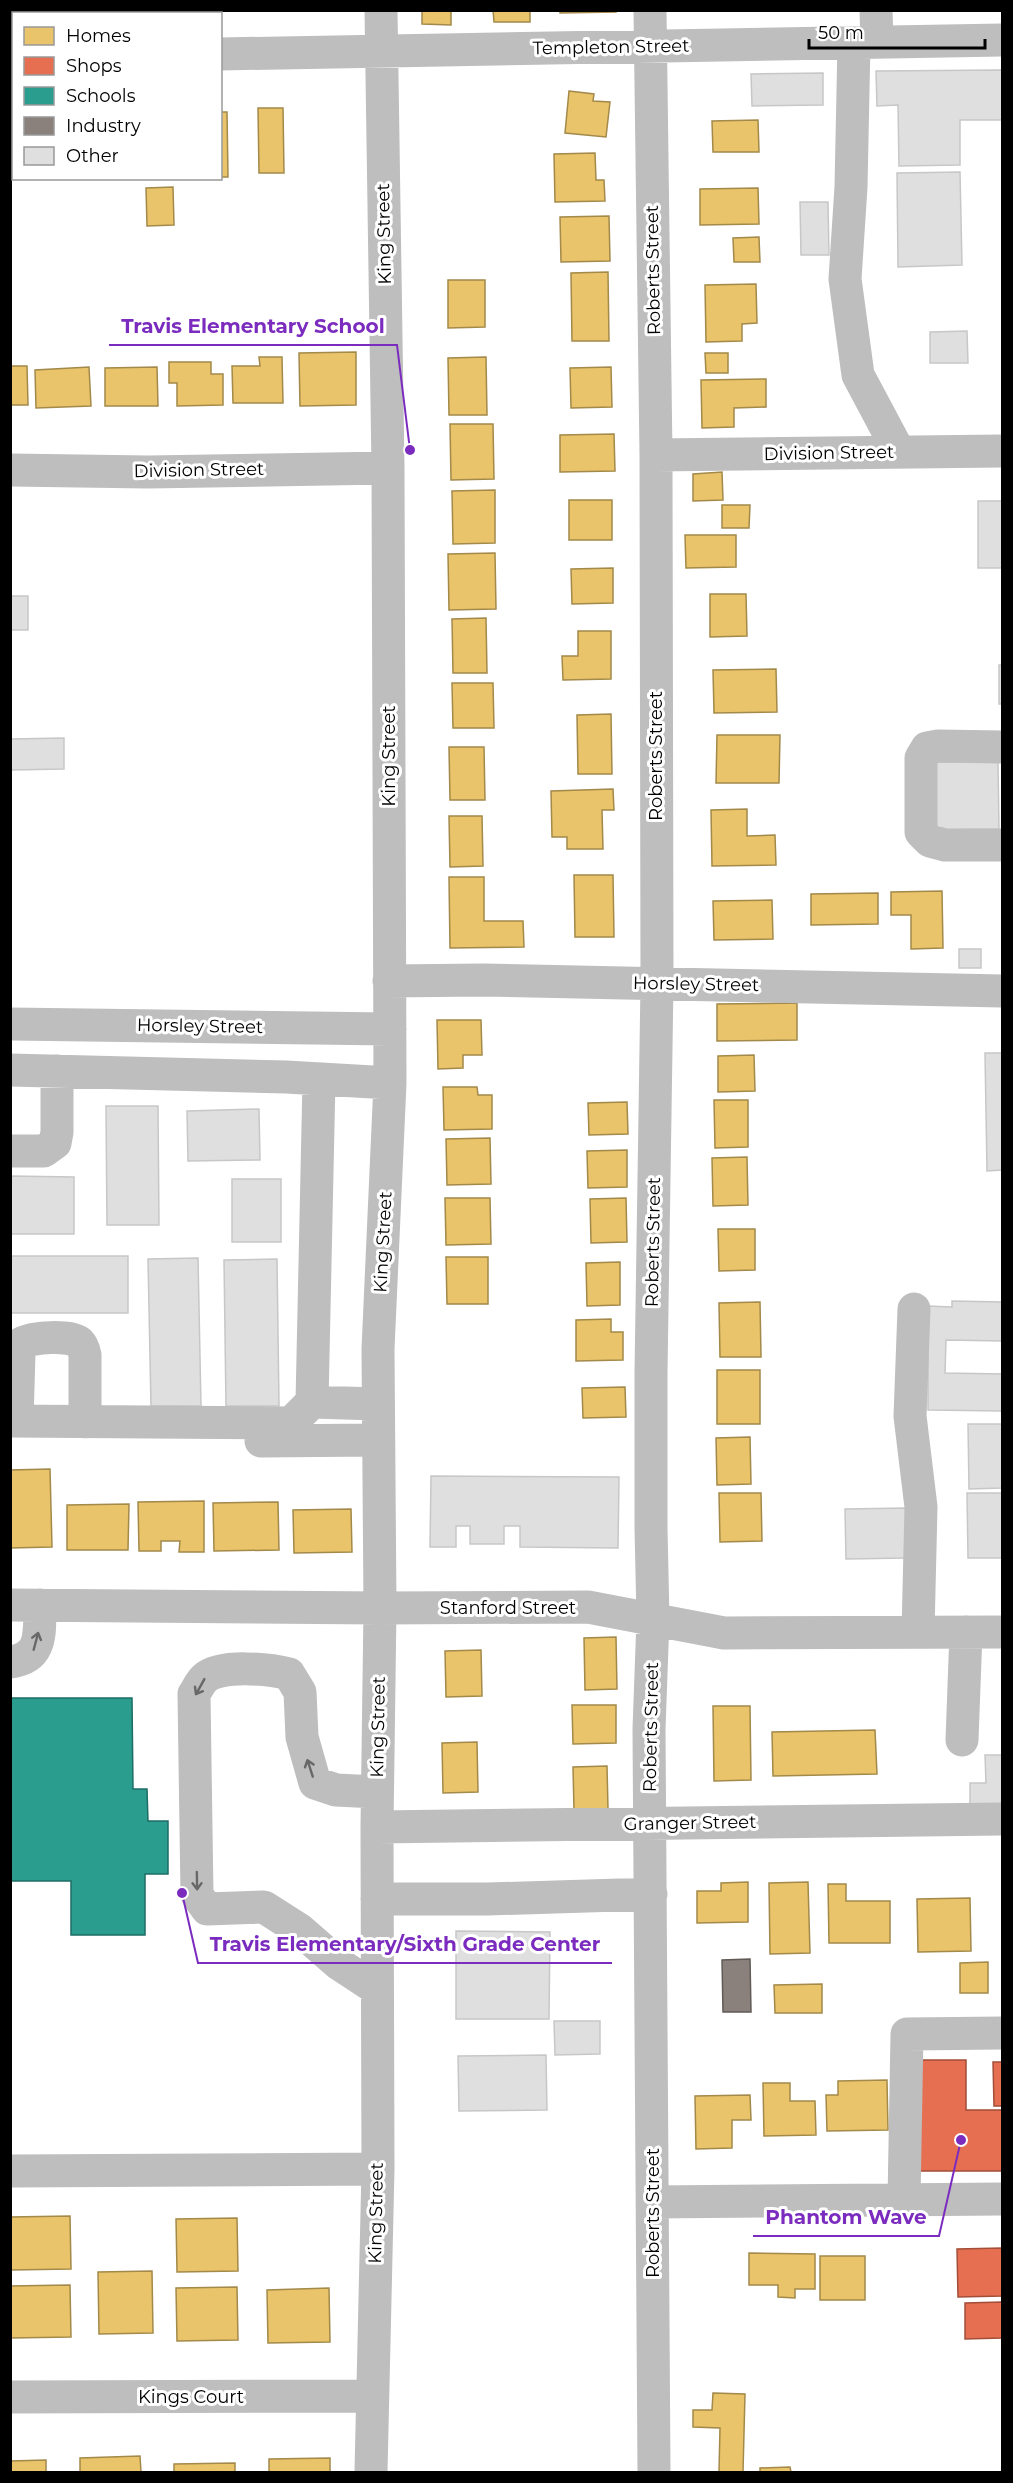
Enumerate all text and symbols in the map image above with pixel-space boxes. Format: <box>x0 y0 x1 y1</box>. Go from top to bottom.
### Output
legend <box>12 12 222 180</box>
scale bar <box>809 12 984 50</box>
text: 50 m <box>818 22 864 44</box>
text: Homes <box>66 25 131 47</box>
street label: Templeton Street <box>532 35 690 59</box>
text: Shops <box>66 55 122 77</box>
text: Schools <box>66 85 136 107</box>
text: Industry <box>66 115 141 137</box>
text: Other <box>66 145 119 167</box>
street label: King Street <box>372 183 396 285</box>
street label: Roberts Street <box>641 205 665 335</box>
callout: Travis Elementary School <box>109 307 397 345</box>
text: Travis Elementary School <box>121 314 385 338</box>
street label: Division Street <box>764 441 894 465</box>
street label: Division Street <box>134 458 264 482</box>
street label: Roberts Street <box>645 691 667 821</box>
street label: King Street <box>378 705 400 807</box>
street label: Horsley Street <box>633 972 759 996</box>
street label: Horsley Street <box>137 1014 263 1038</box>
street label: Roberts Street <box>641 1177 665 1307</box>
street label: King Street <box>369 1191 397 1293</box>
street label: Stanford Street <box>440 1597 576 1619</box>
one-way arrow <box>31 1632 43 1651</box>
street label: Roberts Street <box>639 1662 663 1792</box>
street label: King Street <box>366 1676 390 1778</box>
one-way arrow <box>193 1678 205 1695</box>
one-way arrow <box>304 1759 315 1778</box>
street label: Granger Street <box>623 1811 757 1835</box>
one-way arrow <box>191 1870 203 1890</box>
callout: Travis Elementary/Sixth Grade Center <box>198 1925 612 1963</box>
text: Travis Elementary/Sixth Grade Center <box>210 1932 601 1956</box>
street label: Roberts Street <box>642 2148 664 2278</box>
street label: King Street <box>364 2162 388 2264</box>
callout: Phantom Wave <box>753 2198 939 2236</box>
text: Phantom Wave <box>765 2205 927 2229</box>
street label: Kings Court <box>138 2386 244 2408</box>

